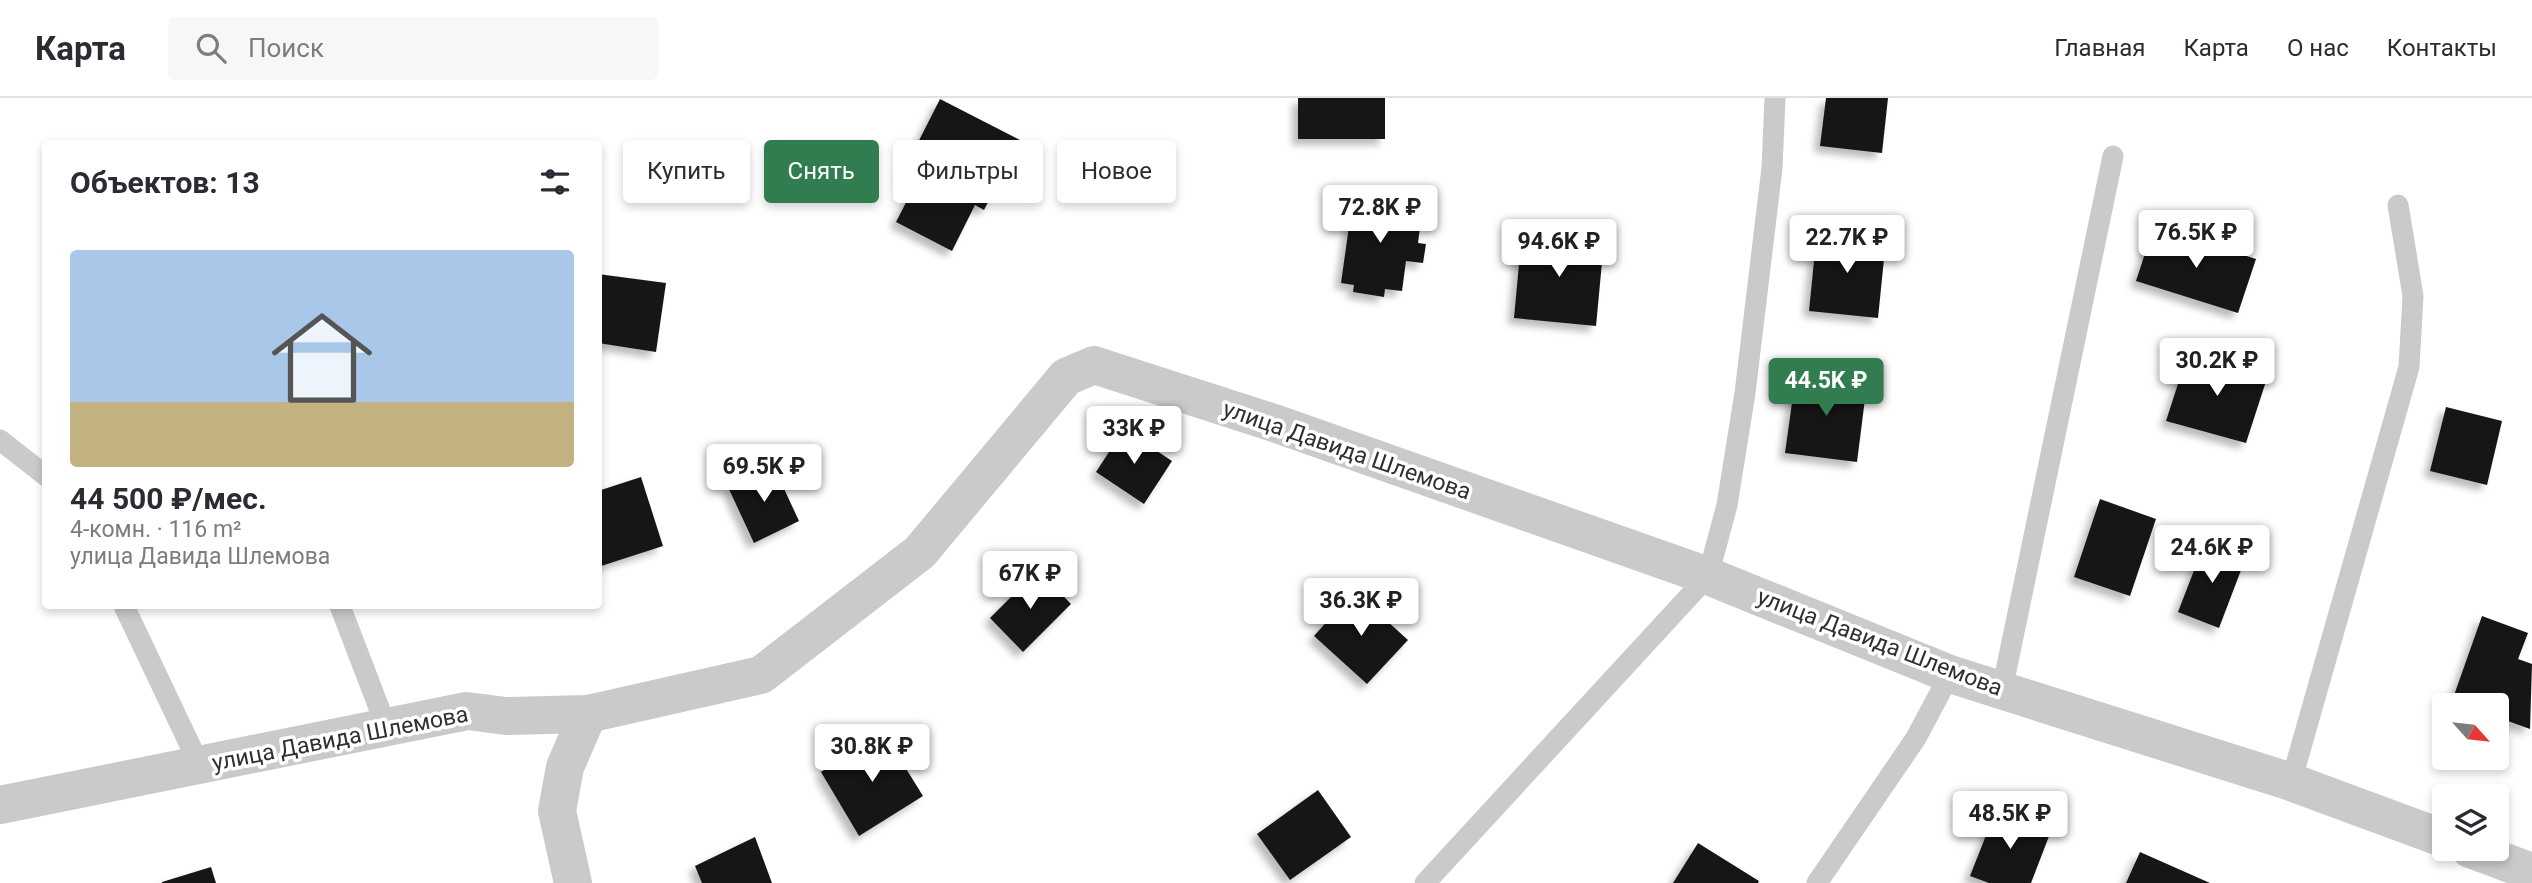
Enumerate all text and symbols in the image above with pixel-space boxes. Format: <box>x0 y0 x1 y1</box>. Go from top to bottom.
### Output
search box <box>168 17 658 80</box>
text: Карта <box>35 29 126 68</box>
icon: search <box>192 29 230 67</box>
text: Поиск <box>248 33 324 63</box>
text: Главная <box>2054 34 2145 62</box>
text: Карта <box>2183 34 2249 62</box>
text: О нас <box>2287 34 2349 62</box>
text: Контакты <box>2387 34 2497 62</box>
chip: Купить <box>623 140 750 203</box>
chip: Снять <box>764 140 879 203</box>
chip: Фильтры <box>893 140 1043 203</box>
chip: Новое <box>1057 140 1176 203</box>
icon: filters <box>536 163 574 201</box>
text: Объектов: 13 <box>70 165 260 200</box>
pin: 72.8K ₽ <box>1315 186 1445 245</box>
text: 72.8K ₽ <box>1339 194 1421 221</box>
pin: 76.5K ₽ <box>2131 211 2261 270</box>
pin: 22.7K ₽ <box>1782 216 1912 275</box>
text: 76.5K ₽ <box>2155 219 2237 246</box>
pin: 94.6K ₽ <box>1494 220 1624 279</box>
text: 22.7K ₽ <box>1806 224 1888 251</box>
text: 94.6K ₽ <box>1518 228 1600 255</box>
icon: home <box>259 295 385 421</box>
pin: 30.2K ₽ <box>2152 338 2282 398</box>
text: 30.2K ₽ <box>2176 347 2258 374</box>
pin: 44.5K ₽ <box>1761 358 1891 418</box>
text: 44.5K ₽ <box>1785 367 1867 394</box>
street label: улица Давида Шлемова <box>1219 395 1474 506</box>
pin: 33K ₽ <box>1085 406 1183 466</box>
text: 33K ₽ <box>1103 415 1165 442</box>
pin: 69.5K ₽ <box>699 444 829 504</box>
text: 69.5K ₽ <box>723 453 805 480</box>
text: 44 500 ₽/мес. <box>70 481 267 516</box>
text: 4-комн. · 116 m² <box>70 516 242 543</box>
pin: 24.6K ₽ <box>2147 526 2277 585</box>
text: 24.6K ₽ <box>2171 534 2253 561</box>
text: улица Давида Шлемова <box>70 543 330 570</box>
pin: 67K ₽ <box>981 552 1079 611</box>
text: 67K ₽ <box>999 560 1061 587</box>
pin: 36.3K ₽ <box>1296 578 1426 638</box>
street label: улица Давида Шлемова <box>1753 583 2006 702</box>
text: 36.3K ₽ <box>1320 587 1402 614</box>
north arrow <box>2432 693 2510 770</box>
map controls <box>2432 693 2509 861</box>
street label: улица Давида Шлемова <box>210 700 470 777</box>
pin: 30.8K ₽ <box>807 724 937 784</box>
text: 30.8K ₽ <box>831 733 913 760</box>
button: layers <box>2432 784 2509 861</box>
pin: 48.5K ₽ <box>1945 792 2075 851</box>
text: 48.5K ₽ <box>1969 800 2051 827</box>

